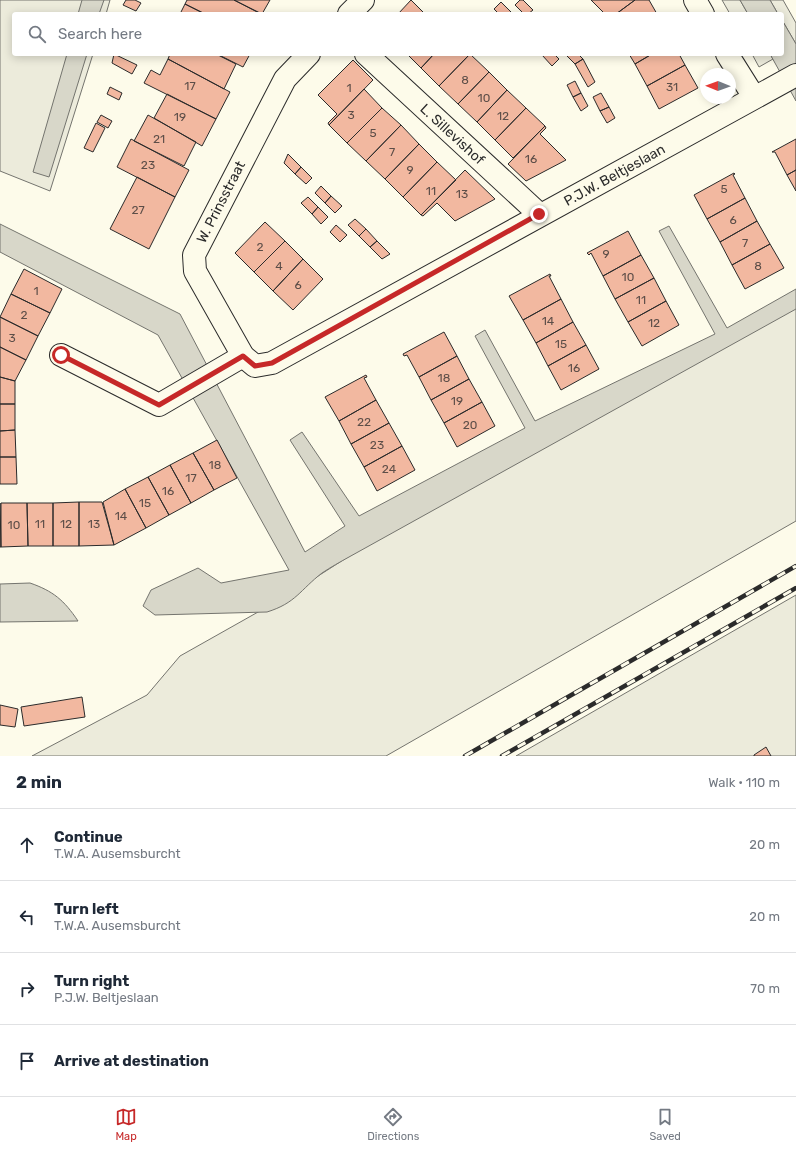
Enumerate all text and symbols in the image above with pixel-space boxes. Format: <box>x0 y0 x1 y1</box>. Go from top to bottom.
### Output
search box <box>12 12 784 56</box>
icon: search <box>26 23 48 45</box>
text: Search here <box>58 25 142 43</box>
north arrow <box>700 68 736 104</box>
house number: 8 <box>461 73 469 87</box>
house number: 17 <box>184 79 196 93</box>
house number: 31 <box>666 80 678 94</box>
house number: 1 <box>346 81 352 95</box>
house number: 10 <box>478 91 490 105</box>
street label: L. Sillevishof <box>417 100 489 168</box>
house number: 3 <box>347 108 355 122</box>
house number: 12 <box>497 109 509 123</box>
house number: 19 <box>174 110 186 124</box>
house number: 5 <box>369 126 377 140</box>
house number: 21 <box>153 132 165 146</box>
street label: P.J.W. Beltjeslaan <box>561 140 668 209</box>
house number: 7 <box>389 145 395 159</box>
house number: 16 <box>525 152 537 166</box>
house number: 23 <box>141 158 155 172</box>
street label: W. Prinsstraat <box>193 158 249 246</box>
house number: 9 <box>406 163 414 177</box>
house number: 5 <box>720 182 728 196</box>
house number: 11 <box>426 184 436 198</box>
house number: 13 <box>456 187 468 201</box>
house number: 27 <box>131 203 145 217</box>
route end <box>530 205 548 223</box>
house number: 6 <box>729 213 737 227</box>
house number: 7 <box>742 236 748 250</box>
house number: 2 <box>256 240 264 254</box>
house number: 9 <box>602 247 610 261</box>
house number: 4 <box>275 259 283 273</box>
house number: 8 <box>754 259 762 273</box>
house number: 10 <box>622 270 634 284</box>
house number: 6 <box>294 278 302 292</box>
house number: 1 <box>33 284 39 298</box>
house number: 11 <box>636 293 646 307</box>
house number: 2 <box>20 308 28 322</box>
house number: 14 <box>542 314 555 328</box>
house number: 12 <box>648 316 660 330</box>
house number: 3 <box>8 331 16 345</box>
house number: 15 <box>555 337 567 351</box>
route start <box>52 346 70 364</box>
house number: 16 <box>568 361 580 375</box>
house number: 18 <box>438 371 450 385</box>
house number: 19 <box>451 394 463 408</box>
house number: 22 <box>357 415 371 429</box>
house number: 20 <box>463 418 477 432</box>
house number: 23 <box>370 438 384 452</box>
house number: 18 <box>209 458 221 472</box>
house number: 24 <box>382 462 397 476</box>
house number: 17 <box>185 471 197 485</box>
house number: 16 <box>162 484 174 498</box>
house number: 15 <box>139 496 151 510</box>
house number: 14 <box>115 509 128 523</box>
house number: 11 <box>35 517 45 531</box>
house number: 12 <box>60 517 72 531</box>
house number: 13 <box>88 517 100 531</box>
house number: 10 <box>8 518 20 532</box>
text: 2 min <box>16 772 62 792</box>
text: Walk · 110 m <box>708 775 780 790</box>
text: Continue <box>54 828 123 846</box>
icon: ahead <box>16 834 38 856</box>
text: 20 m <box>749 837 780 852</box>
text: T.W.A. Ausemsburcht <box>54 846 181 861</box>
text: Turn left <box>54 900 119 918</box>
icon: left <box>16 906 38 928</box>
text: 20 m <box>749 909 780 924</box>
text: T.W.A. Ausemsburcht <box>54 918 181 933</box>
text: Turn right <box>54 972 129 990</box>
icon: right <box>16 978 38 1000</box>
text: 70 m <box>750 981 780 996</box>
text: P.J.W. Beltjeslaan <box>54 990 159 1005</box>
icon: arrive <box>16 1050 38 1072</box>
text: Arrive at destination <box>54 1052 209 1070</box>
tab: Map <box>115 1106 137 1143</box>
tab: Directions <box>367 1106 419 1143</box>
tab: Saved <box>650 1106 681 1143</box>

